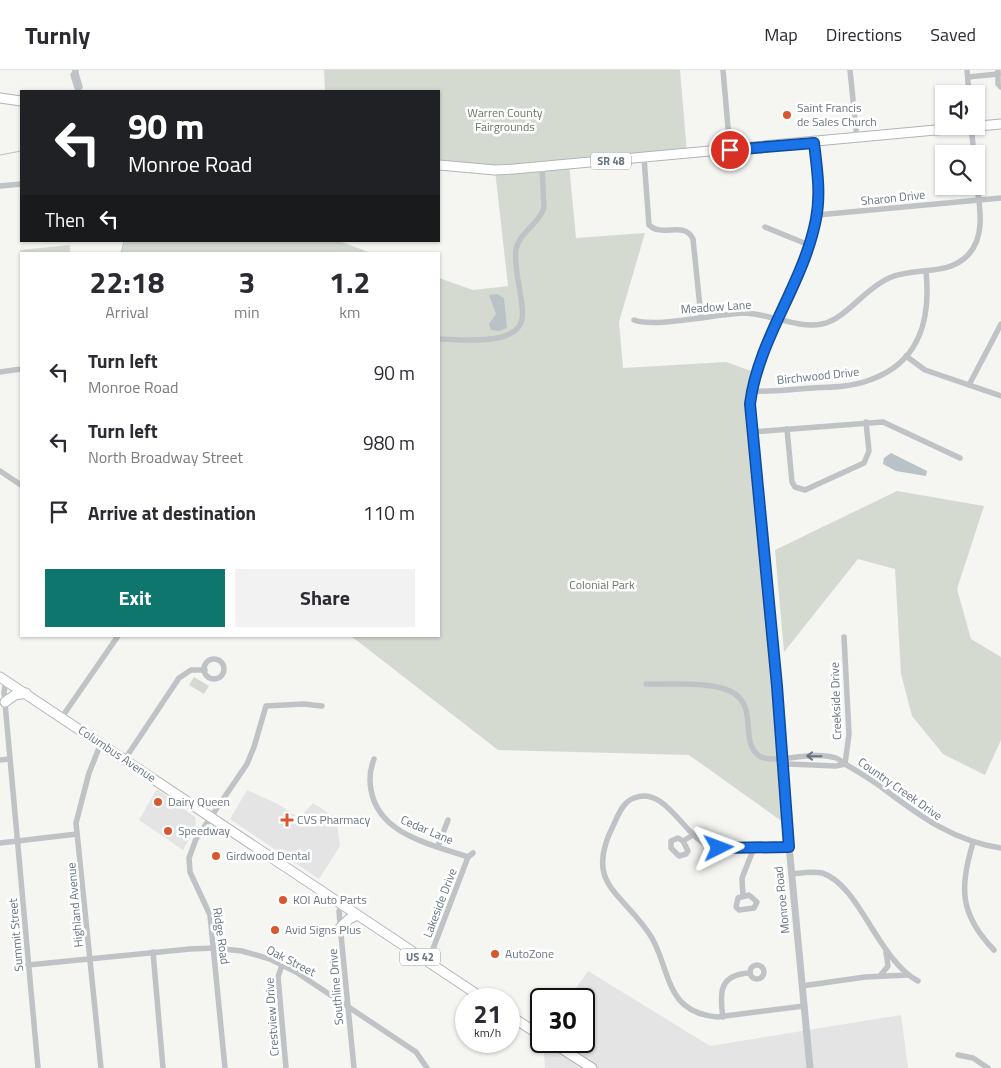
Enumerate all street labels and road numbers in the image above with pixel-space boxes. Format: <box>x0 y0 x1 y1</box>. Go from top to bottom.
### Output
road number: SR 48 <box>591 152 631 170</box>
street label: Sharon Drive <box>860 185 926 210</box>
street label: Meadow Lane <box>680 295 752 318</box>
street label: Birchwood Drive <box>776 362 860 389</box>
street label: Creekside Drive <box>825 662 846 740</box>
street label: Columbus Avenue <box>75 720 160 787</box>
street label: Country Creek Drive <box>854 752 947 825</box>
street label: Cedar Lane <box>398 810 457 849</box>
street label: Highland Avenue <box>61 862 88 948</box>
street label: Lakeside Drive <box>418 865 461 940</box>
street label: Monroe Road <box>769 865 794 935</box>
street label: Summit Street <box>3 897 28 972</box>
street label: Ridge Road <box>208 906 235 966</box>
street label: Oak Street <box>263 940 320 981</box>
street label: Southline Drive <box>323 948 348 1026</box>
road number: US 42 <box>400 949 440 966</box>
street label: Crestview Drive <box>259 977 284 1057</box>

